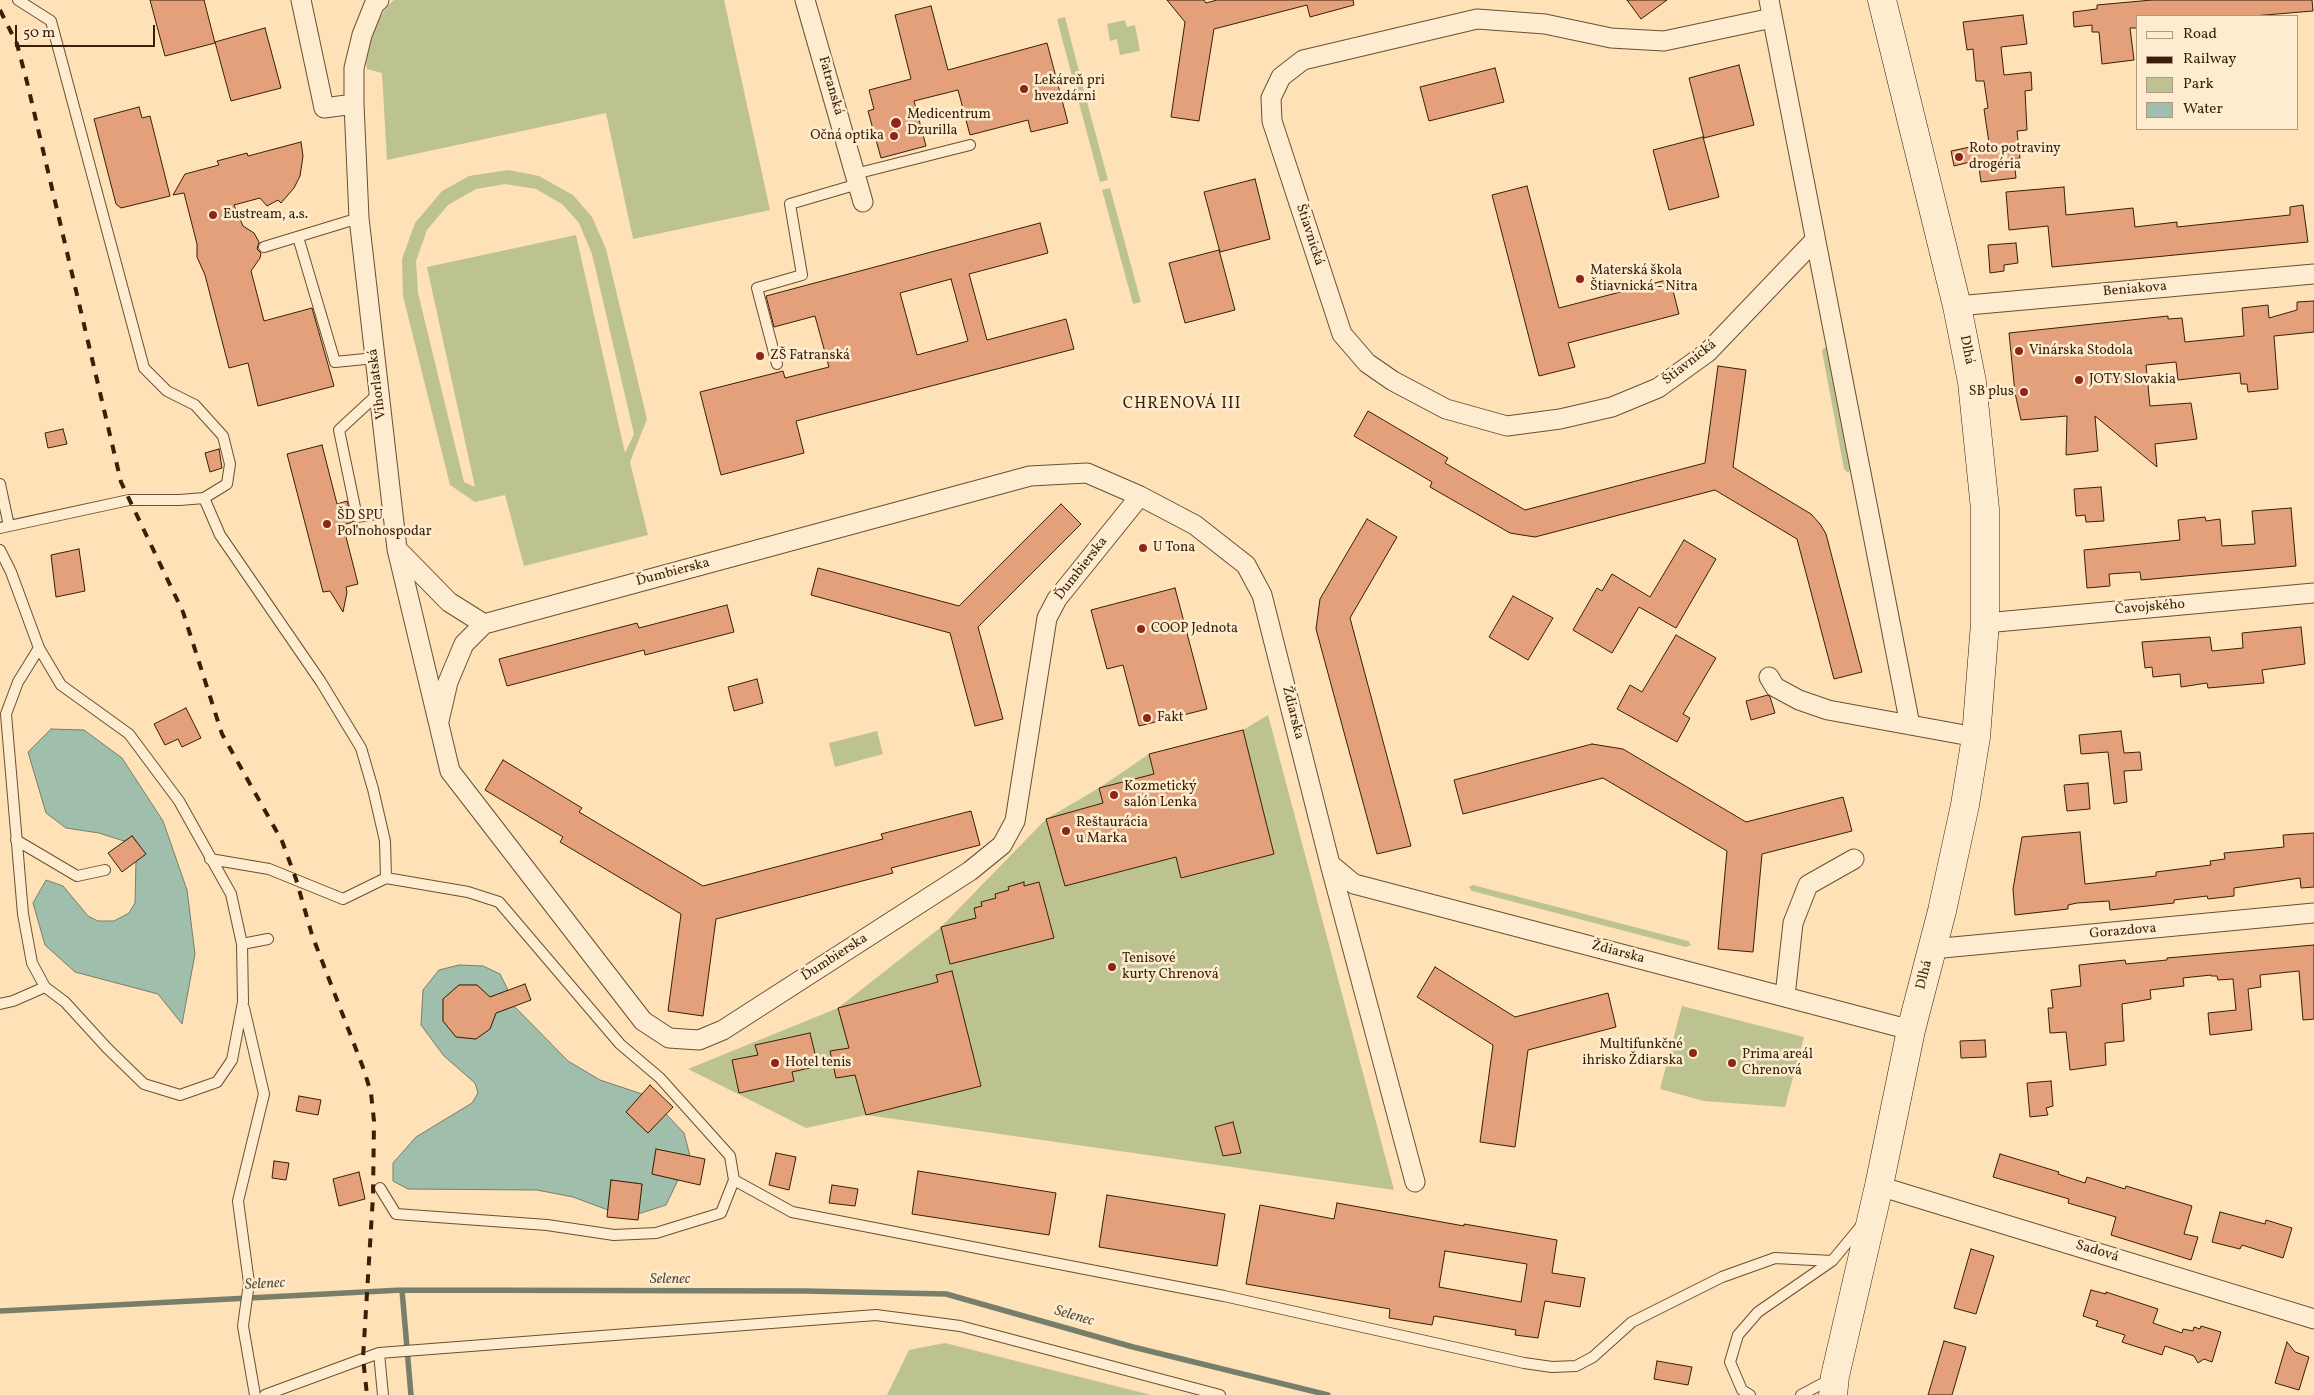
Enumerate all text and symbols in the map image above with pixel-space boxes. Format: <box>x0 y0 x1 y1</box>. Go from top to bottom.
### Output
scale bar <box>18 15 158 47</box>
legend <box>2136 15 2299 130</box>
text: 50 m <box>23 23 55 44</box>
text: Road <box>2183 24 2217 45</box>
text: Railway <box>2183 49 2236 70</box>
street label: Fatranská <box>814 55 846 117</box>
place label: Lekáreň pri hvezdárni <box>1034 73 1105 105</box>
text: Park <box>2183 74 2214 95</box>
marker: Lekáreň pri hvezdárni <box>1018 83 1030 95</box>
text: Water <box>2183 99 2223 120</box>
place label: Medicentrum Dzurilla <box>907 107 991 140</box>
marker: Medicentrum Dzurilla <box>889 116 903 130</box>
place label: Očná optika <box>810 128 884 144</box>
marker: Očná optika <box>888 130 900 142</box>
place label: Roto potraviny drogéria <box>1969 141 2061 174</box>
marker: Roto potraviny drogéria <box>1953 151 1965 163</box>
street label: Štiavnická <box>1291 202 1327 268</box>
place label: Eustream, a.s. <box>223 207 308 223</box>
marker: Eustream, a.s. <box>207 209 219 221</box>
place label: Materská škola Štiavnická - Nitra <box>1590 263 1698 296</box>
marker: Materská škola Štiavnická - Nitra <box>1574 273 1586 285</box>
street label: Beniakova <box>2102 279 2168 301</box>
street label: Dlhá <box>1955 334 1977 366</box>
street label: Štiavnická <box>1660 337 1720 389</box>
place label: Vinárska Stodola <box>2029 343 2133 359</box>
marker: Vinárska Stodola <box>2013 345 2025 357</box>
street label: Vihorlatská <box>365 348 391 420</box>
place label: ZŠ Fatranská <box>770 348 850 364</box>
marker: ZŠ Fatranská <box>754 350 766 362</box>
place label: JOTY Slovakia <box>2089 372 2176 388</box>
marker: JOTY Slovakia <box>2073 374 2085 386</box>
place label: SB plus <box>1969 384 2014 400</box>
marker: SB plus <box>2018 386 2030 398</box>
district label: CHRENOVÁ III <box>1121 395 1243 415</box>
place label: ŠD SPU Poľnohospodar <box>337 508 432 540</box>
marker: ŠD SPU Poľnohospodar <box>321 518 333 530</box>
street label: Ďumbierska <box>1052 534 1112 604</box>
place label: U Tona <box>1153 540 1195 556</box>
marker: U Tona <box>1137 542 1149 554</box>
street label: Ďumbierska <box>634 555 712 591</box>
street label: Čavojského <box>2114 597 2186 619</box>
place label: COOP Jednota <box>1151 621 1238 637</box>
marker: COOP Jednota <box>1135 623 1147 635</box>
street label: Ždiarska <box>1277 685 1307 741</box>
place label: Fakt <box>1157 710 1184 726</box>
marker: Fakt <box>1141 712 1153 724</box>
place label: Kozmetický salón Lenka <box>1124 779 1197 812</box>
marker: Kozmetický salón Lenka <box>1108 789 1120 801</box>
place label: Reštaurácia u Marka <box>1076 815 1148 848</box>
marker: Reštaurácia u Marka <box>1060 825 1072 837</box>
street label: Gorazdova <box>2089 921 2157 943</box>
street label: Ďumbierska <box>799 930 871 986</box>
street label: Ždiarska <box>1590 938 1646 968</box>
place label: Tenisové kurty Chrenová <box>1122 951 1219 984</box>
street label: Dlhá <box>1913 959 1937 991</box>
marker: Tenisové kurty Chrenová <box>1106 961 1118 973</box>
place label: Multifunkčné ihrisko Ždiarska <box>1582 1037 1683 1070</box>
marker: Multifunkčné ihrisko Ždiarska <box>1687 1047 1699 1059</box>
place label: Prima areál Chrenová <box>1742 1047 1813 1080</box>
place label: Hotel tenis <box>785 1055 851 1071</box>
marker: Hotel tenis <box>769 1057 781 1069</box>
marker: Prima areál Chrenová <box>1726 1057 1738 1069</box>
street label: Sadová <box>2073 1237 2121 1267</box>
water label: Selenec <box>650 1271 690 1289</box>
water label: Selenec <box>244 1275 286 1295</box>
water label: Selenec <box>1052 1303 1096 1331</box>

